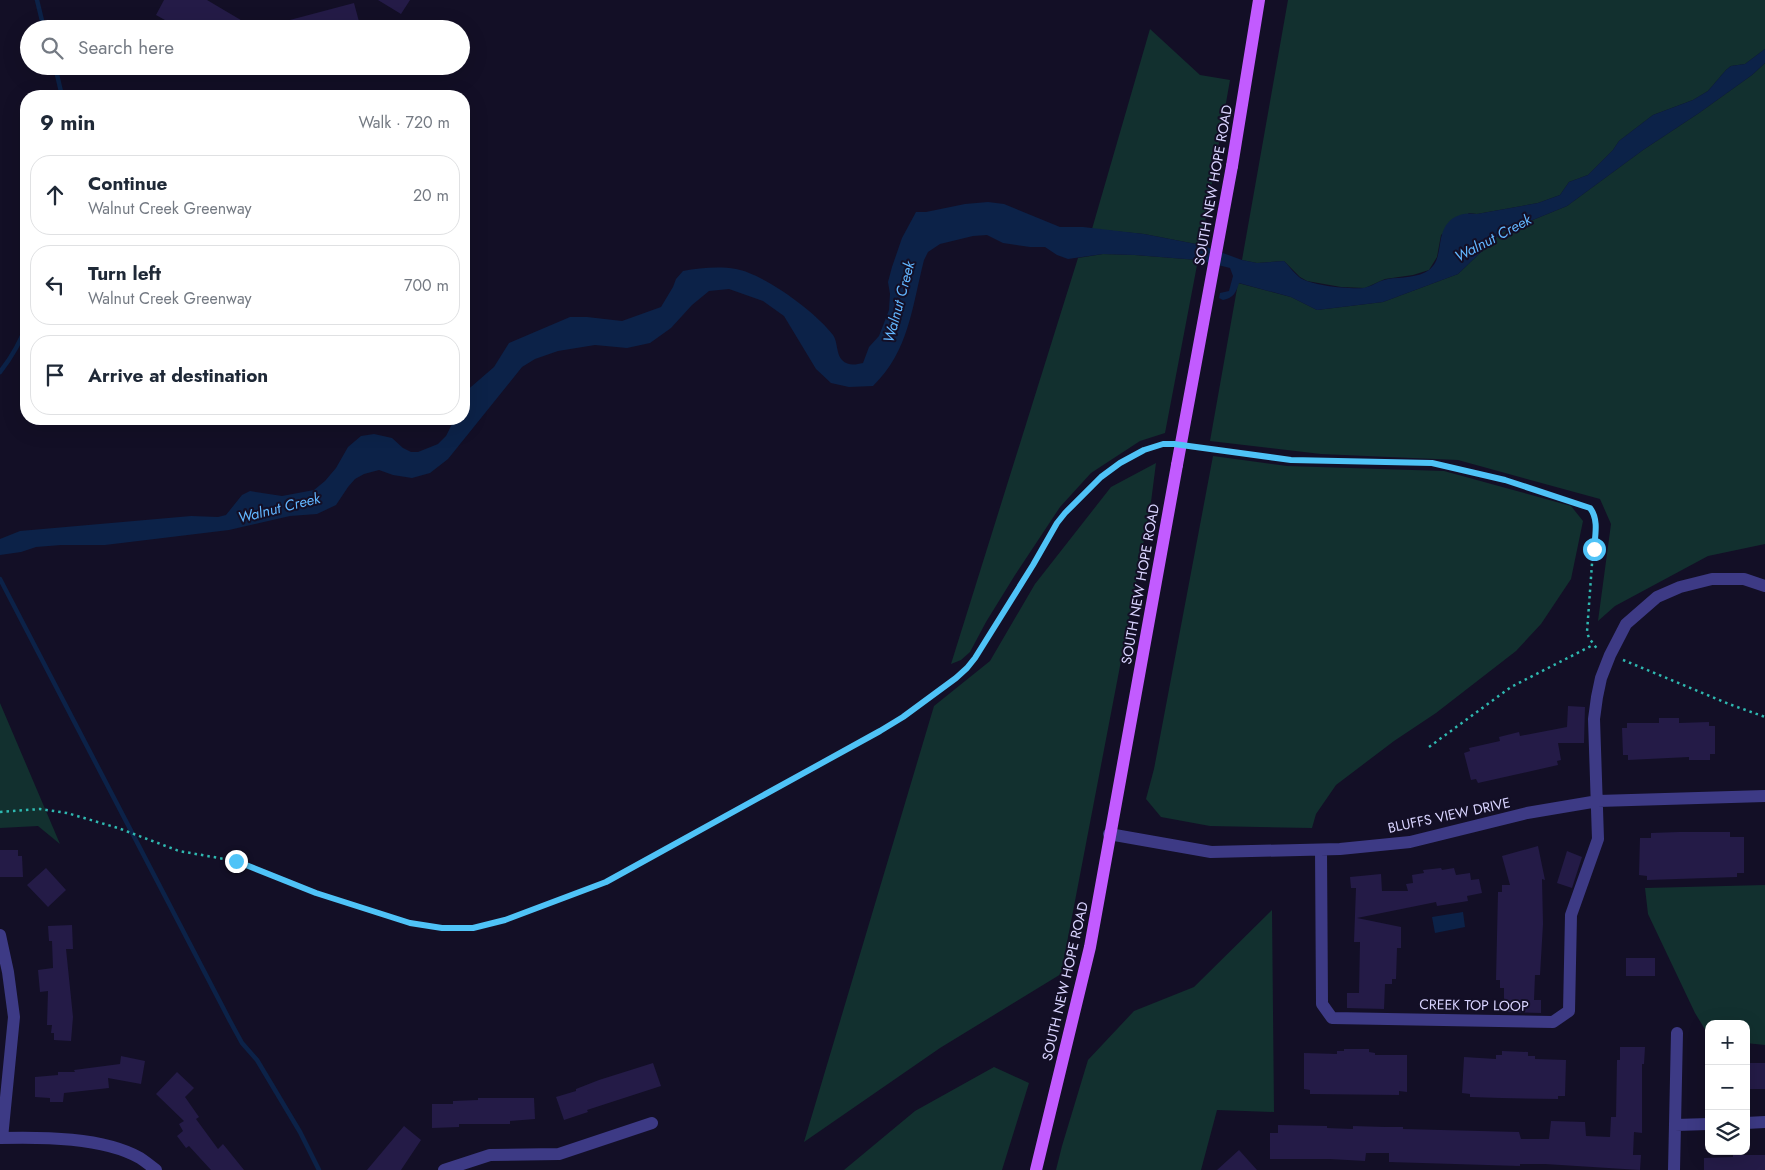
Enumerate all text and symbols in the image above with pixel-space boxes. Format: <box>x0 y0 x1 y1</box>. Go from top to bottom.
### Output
search box <box>20 20 470 75</box>
icon: search <box>38 34 66 62</box>
text: Search here <box>78 34 174 61</box>
street label: SOUTH NEW HOPE ROAD <box>1189 103 1237 267</box>
text: 9 min <box>40 108 95 138</box>
text: Walk · 720 m <box>359 111 450 134</box>
text: Continue <box>88 170 167 197</box>
icon: ahead <box>41 181 69 209</box>
text: 20 m <box>413 184 449 207</box>
text: Walnut Creek Greenway <box>88 197 252 220</box>
water label: Walnut Creek <box>1451 208 1536 267</box>
water label: Walnut Creek <box>878 258 921 345</box>
text: Turn left <box>88 260 161 287</box>
icon: left <box>41 271 69 299</box>
text: 700 m <box>404 274 449 297</box>
text: Walnut Creek Greenway <box>88 287 252 310</box>
icon: arrive <box>41 361 69 389</box>
text: Arrive at destination <box>88 362 268 389</box>
water label: Walnut Creek <box>236 487 323 529</box>
street label: SOUTH NEW HOPE ROAD <box>1116 502 1164 666</box>
route start <box>1583 538 1606 561</box>
street label: BLUFFS VIEW DRIVE <box>1386 792 1512 838</box>
route end <box>225 850 248 873</box>
street label: SOUTH NEW HOPE ROAD <box>1037 899 1093 1063</box>
street label: CREEK TOP LOOP <box>1419 994 1529 1016</box>
map controls <box>1705 1020 1750 1155</box>
button: + <box>1705 1020 1750 1065</box>
button: − <box>1705 1065 1750 1110</box>
button: layers <box>1705 1110 1750 1155</box>

